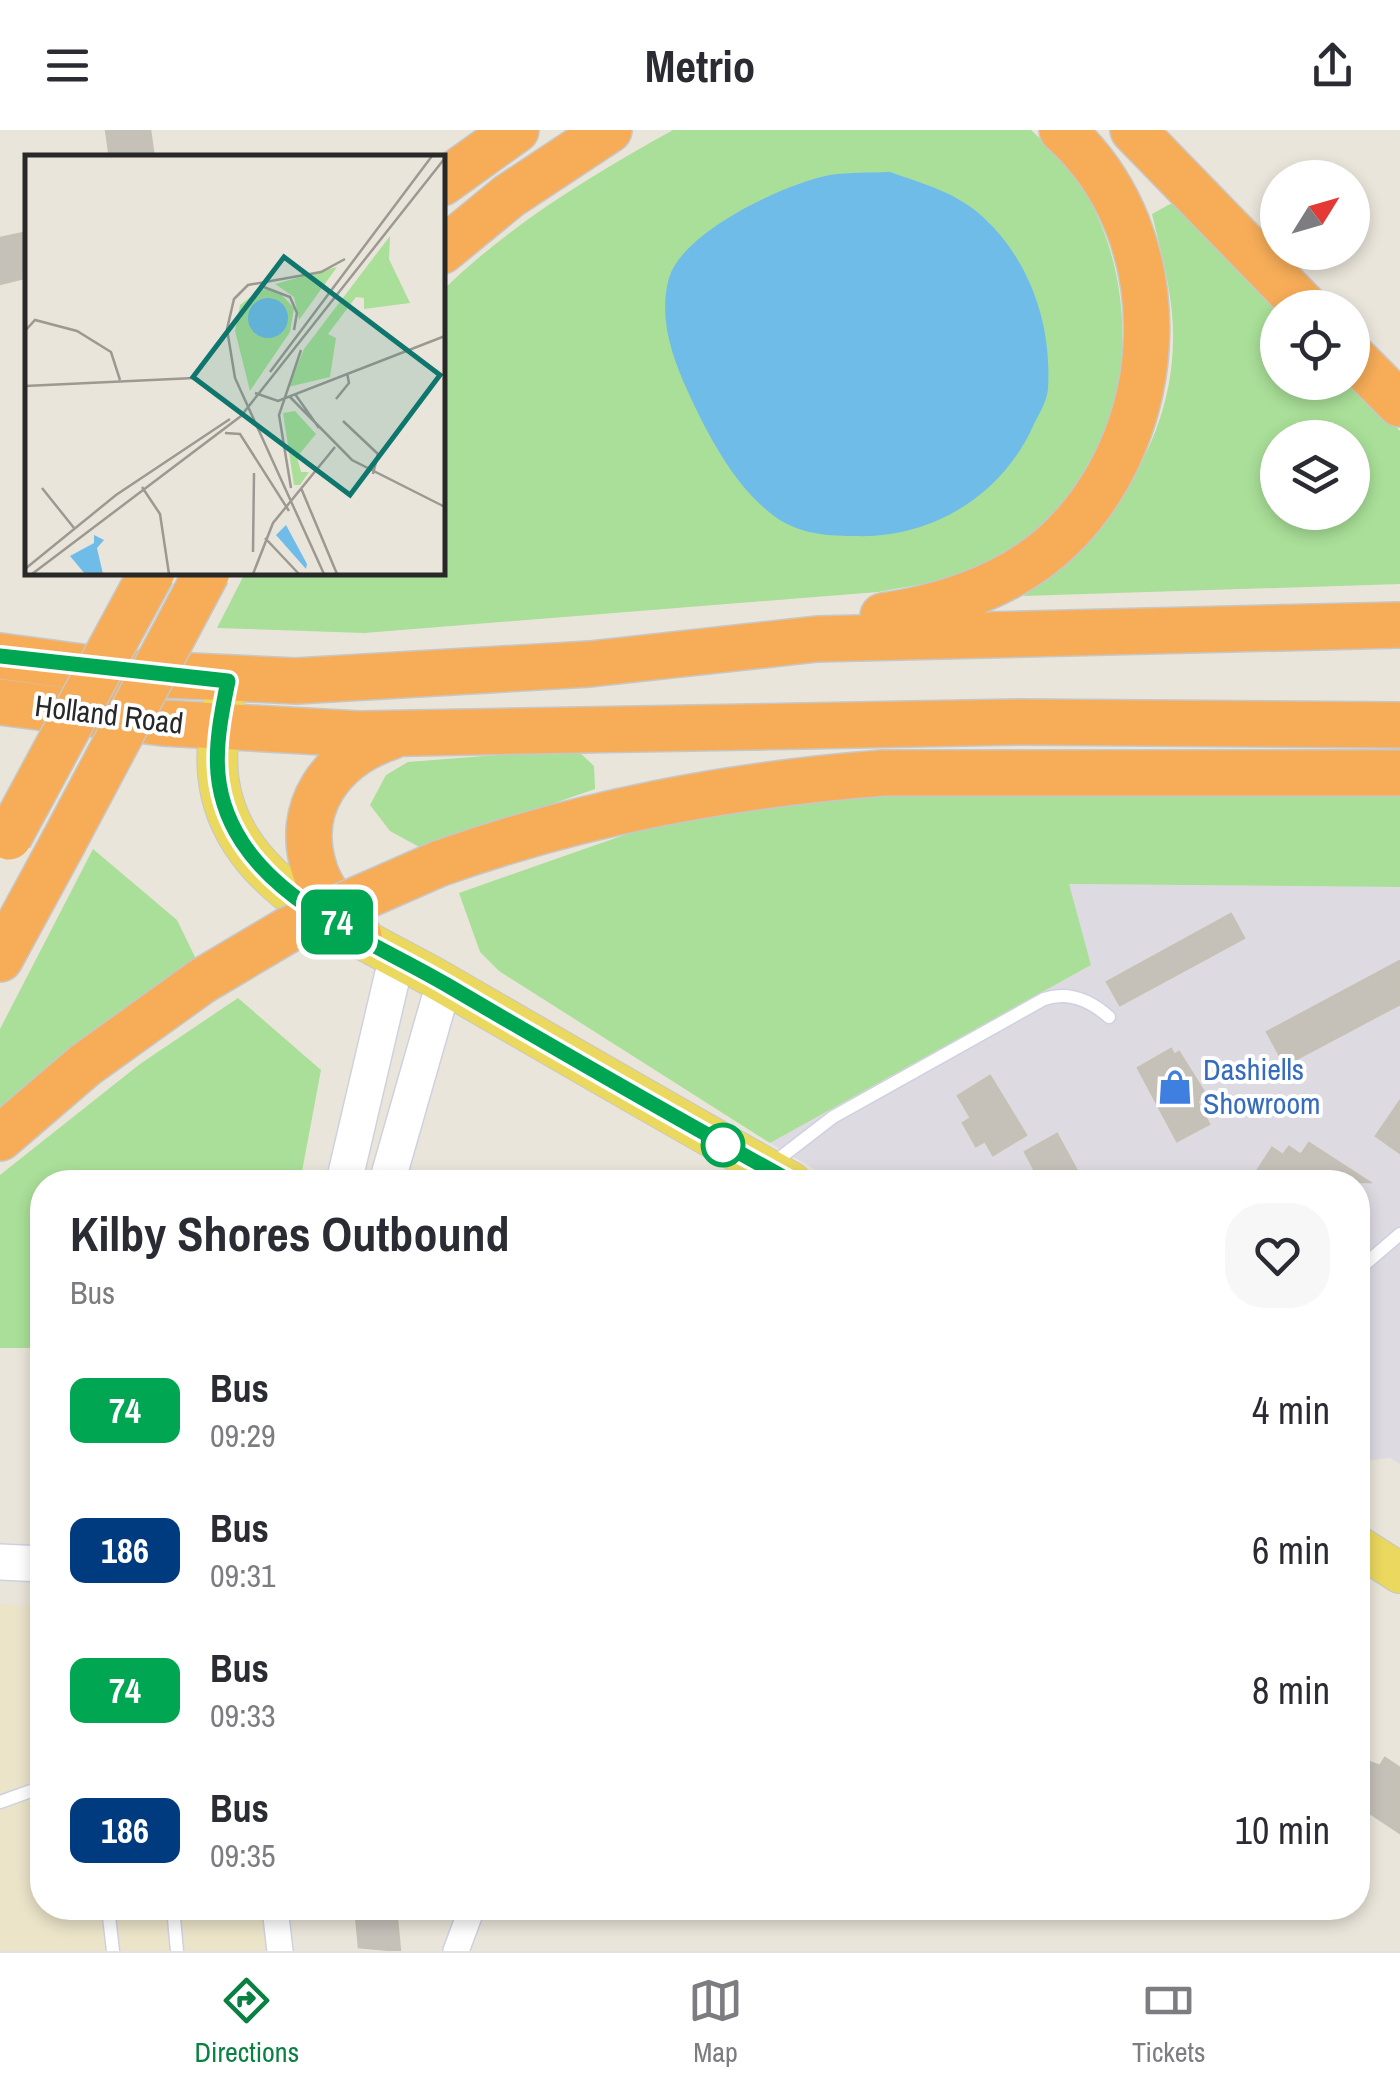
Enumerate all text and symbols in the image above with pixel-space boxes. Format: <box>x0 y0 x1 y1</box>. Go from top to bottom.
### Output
text: Metrio <box>645 35 755 96</box>
icon: menu <box>40 38 95 93</box>
icon: share <box>1305 38 1360 93</box>
inset map <box>25 155 445 575</box>
north arrow <box>1260 160 1370 270</box>
map controls <box>1260 160 1370 530</box>
button: locate <box>1260 290 1370 400</box>
button: layers <box>1260 420 1370 530</box>
street label: Holland Road <box>33 685 186 743</box>
line badge: 74 <box>292 890 382 954</box>
text: 74 <box>321 899 353 946</box>
place label: Dashiells Showroom <box>1203 1049 1321 1123</box>
shop icon: Dashiells Showroom <box>1156 1068 1194 1106</box>
unlabelled marker <box>702 1124 744 1166</box>
text: Kilby Shores Outbound <box>70 1201 510 1266</box>
button: heart <box>1225 1203 1330 1308</box>
text: Bus <box>70 1271 115 1314</box>
text: Bus <box>210 1363 269 1414</box>
text: 4 min <box>1252 1385 1330 1436</box>
text: 74 <box>109 1387 141 1434</box>
text: 09:29 <box>210 1414 276 1457</box>
text: Bus <box>210 1503 269 1554</box>
text: 6 min <box>1252 1525 1330 1576</box>
text: 186 <box>101 1527 149 1574</box>
text: 09:31 <box>210 1554 276 1597</box>
text: Bus <box>210 1643 269 1694</box>
text: 8 min <box>1252 1665 1330 1716</box>
text: 74 <box>109 1667 141 1714</box>
text: 09:33 <box>210 1694 276 1737</box>
text: Bus <box>210 1783 269 1834</box>
text: 10 min <box>1235 1805 1330 1856</box>
text: 186 <box>101 1807 149 1854</box>
text: 09:35 <box>210 1834 276 1877</box>
tab: Directions <box>194 1973 299 2071</box>
tab: Map <box>688 1973 743 2071</box>
tab: Tickets <box>1132 1973 1206 2071</box>

